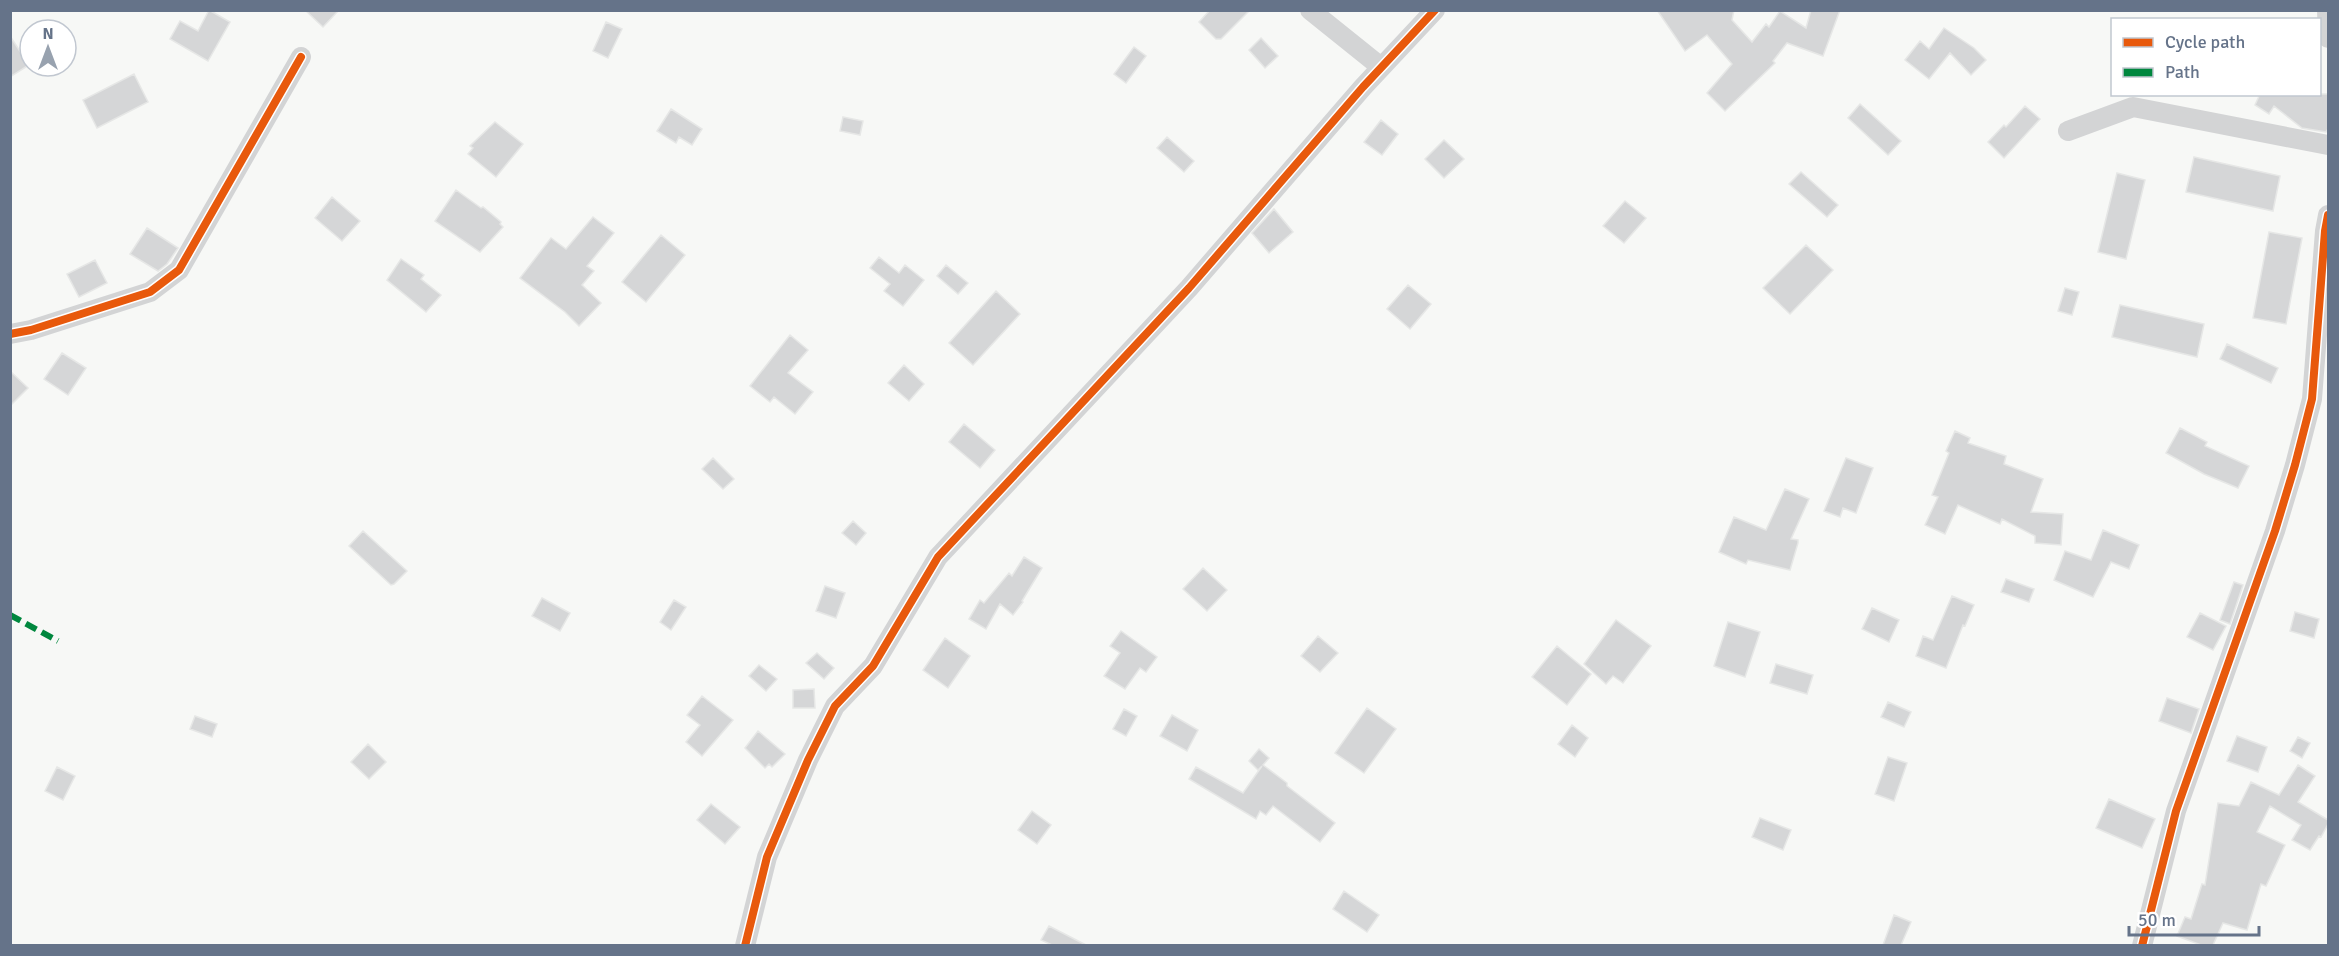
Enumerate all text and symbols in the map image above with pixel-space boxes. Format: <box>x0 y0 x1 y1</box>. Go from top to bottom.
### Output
north arrow <box>18 18 78 78</box>
legend <box>2111 18 2321 96</box>
text: N <box>42 24 54 44</box>
text: Cycle path <box>2165 31 2245 53</box>
text: Path <box>2165 61 2200 83</box>
scale bar <box>2129 899 2260 937</box>
text: 50 m <box>2138 909 2176 931</box>

